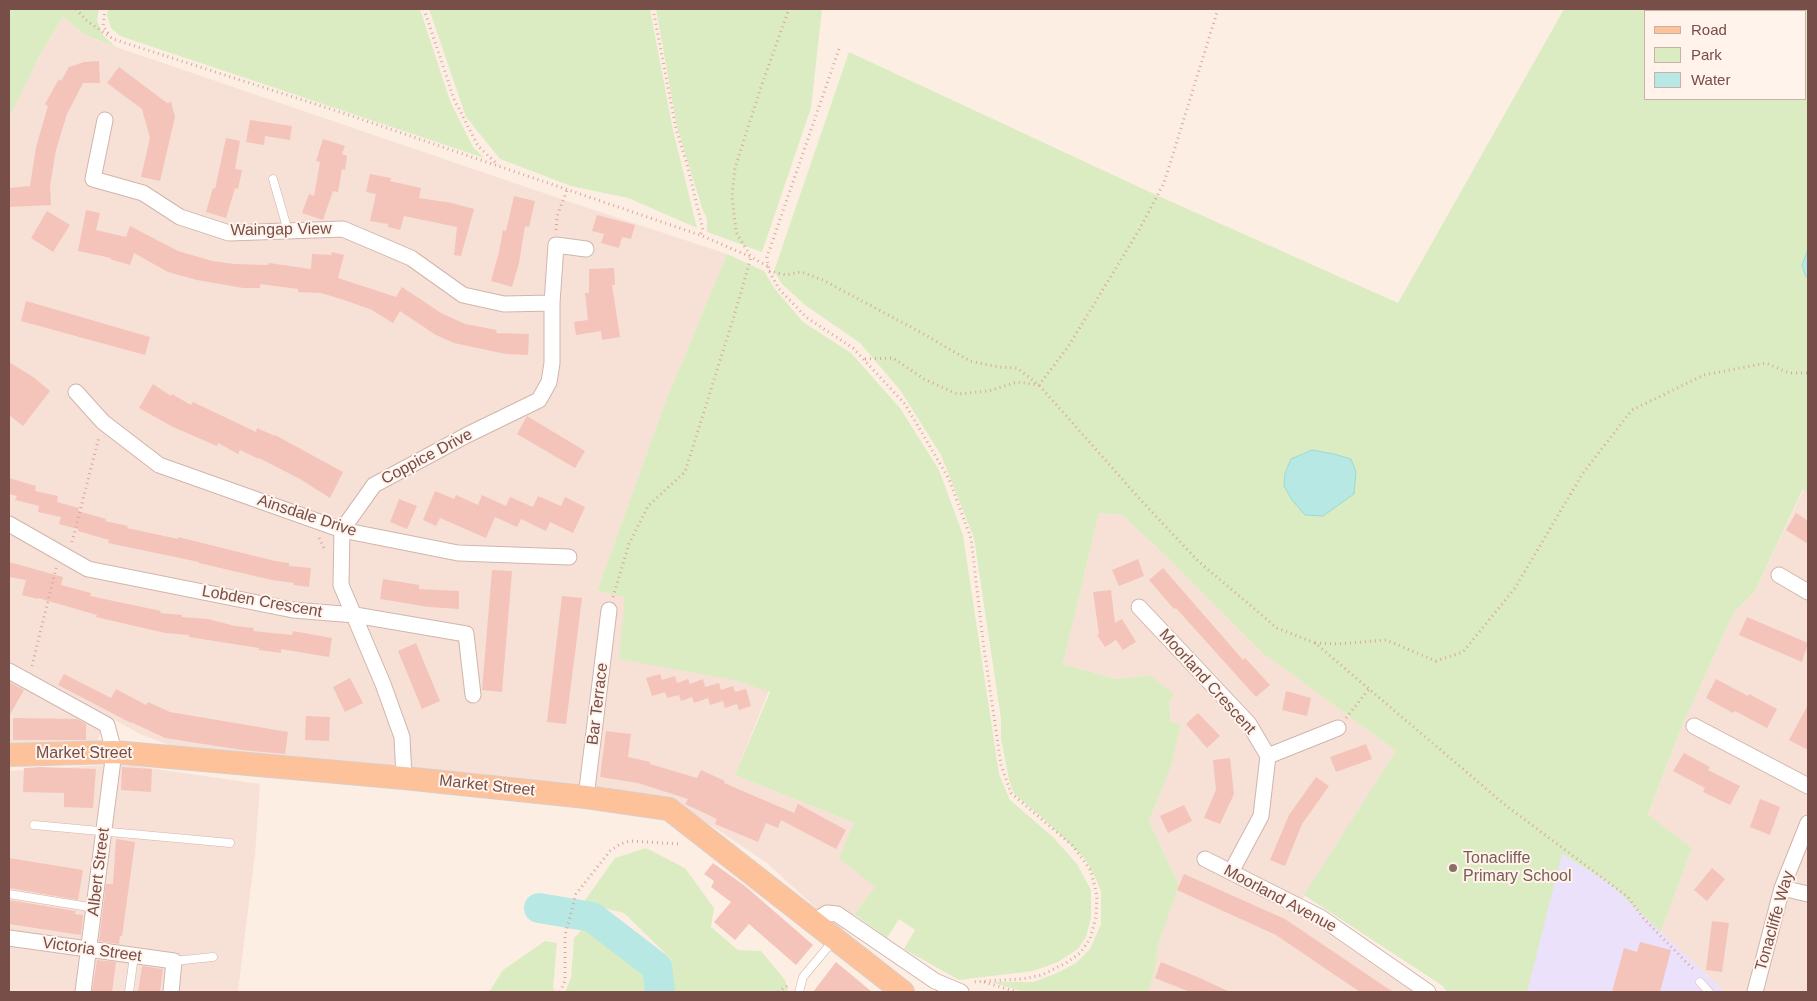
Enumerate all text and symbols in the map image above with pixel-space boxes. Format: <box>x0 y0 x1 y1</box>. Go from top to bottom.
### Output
legend <box>1644 10 1807 100</box>
text: Road <box>1691 21 1727 38</box>
text: Park <box>1691 46 1722 63</box>
text: Water <box>1691 71 1730 88</box>
street label: Waingap View <box>230 220 332 240</box>
street label: Coppice Drive <box>378 425 476 489</box>
street label: Ainsdale Drive <box>255 491 359 541</box>
street label: Lobden Crescent <box>200 582 324 622</box>
street label: Moorland Crescent <box>1155 625 1259 739</box>
street label: Bar Terrace <box>583 662 613 746</box>
street label: Market Street <box>36 744 132 764</box>
street label: Market Street <box>438 771 536 801</box>
street label: Albert Street <box>84 827 114 917</box>
place label: Tonacliffe Primary School <box>1463 849 1571 887</box>
street label: Moorland Avenue <box>1220 861 1340 937</box>
marker: Tonacliffe Primary School <box>1447 862 1459 874</box>
street label: Tonacliffe Way <box>1752 869 1798 973</box>
street label: Victoria Street <box>41 934 143 966</box>

